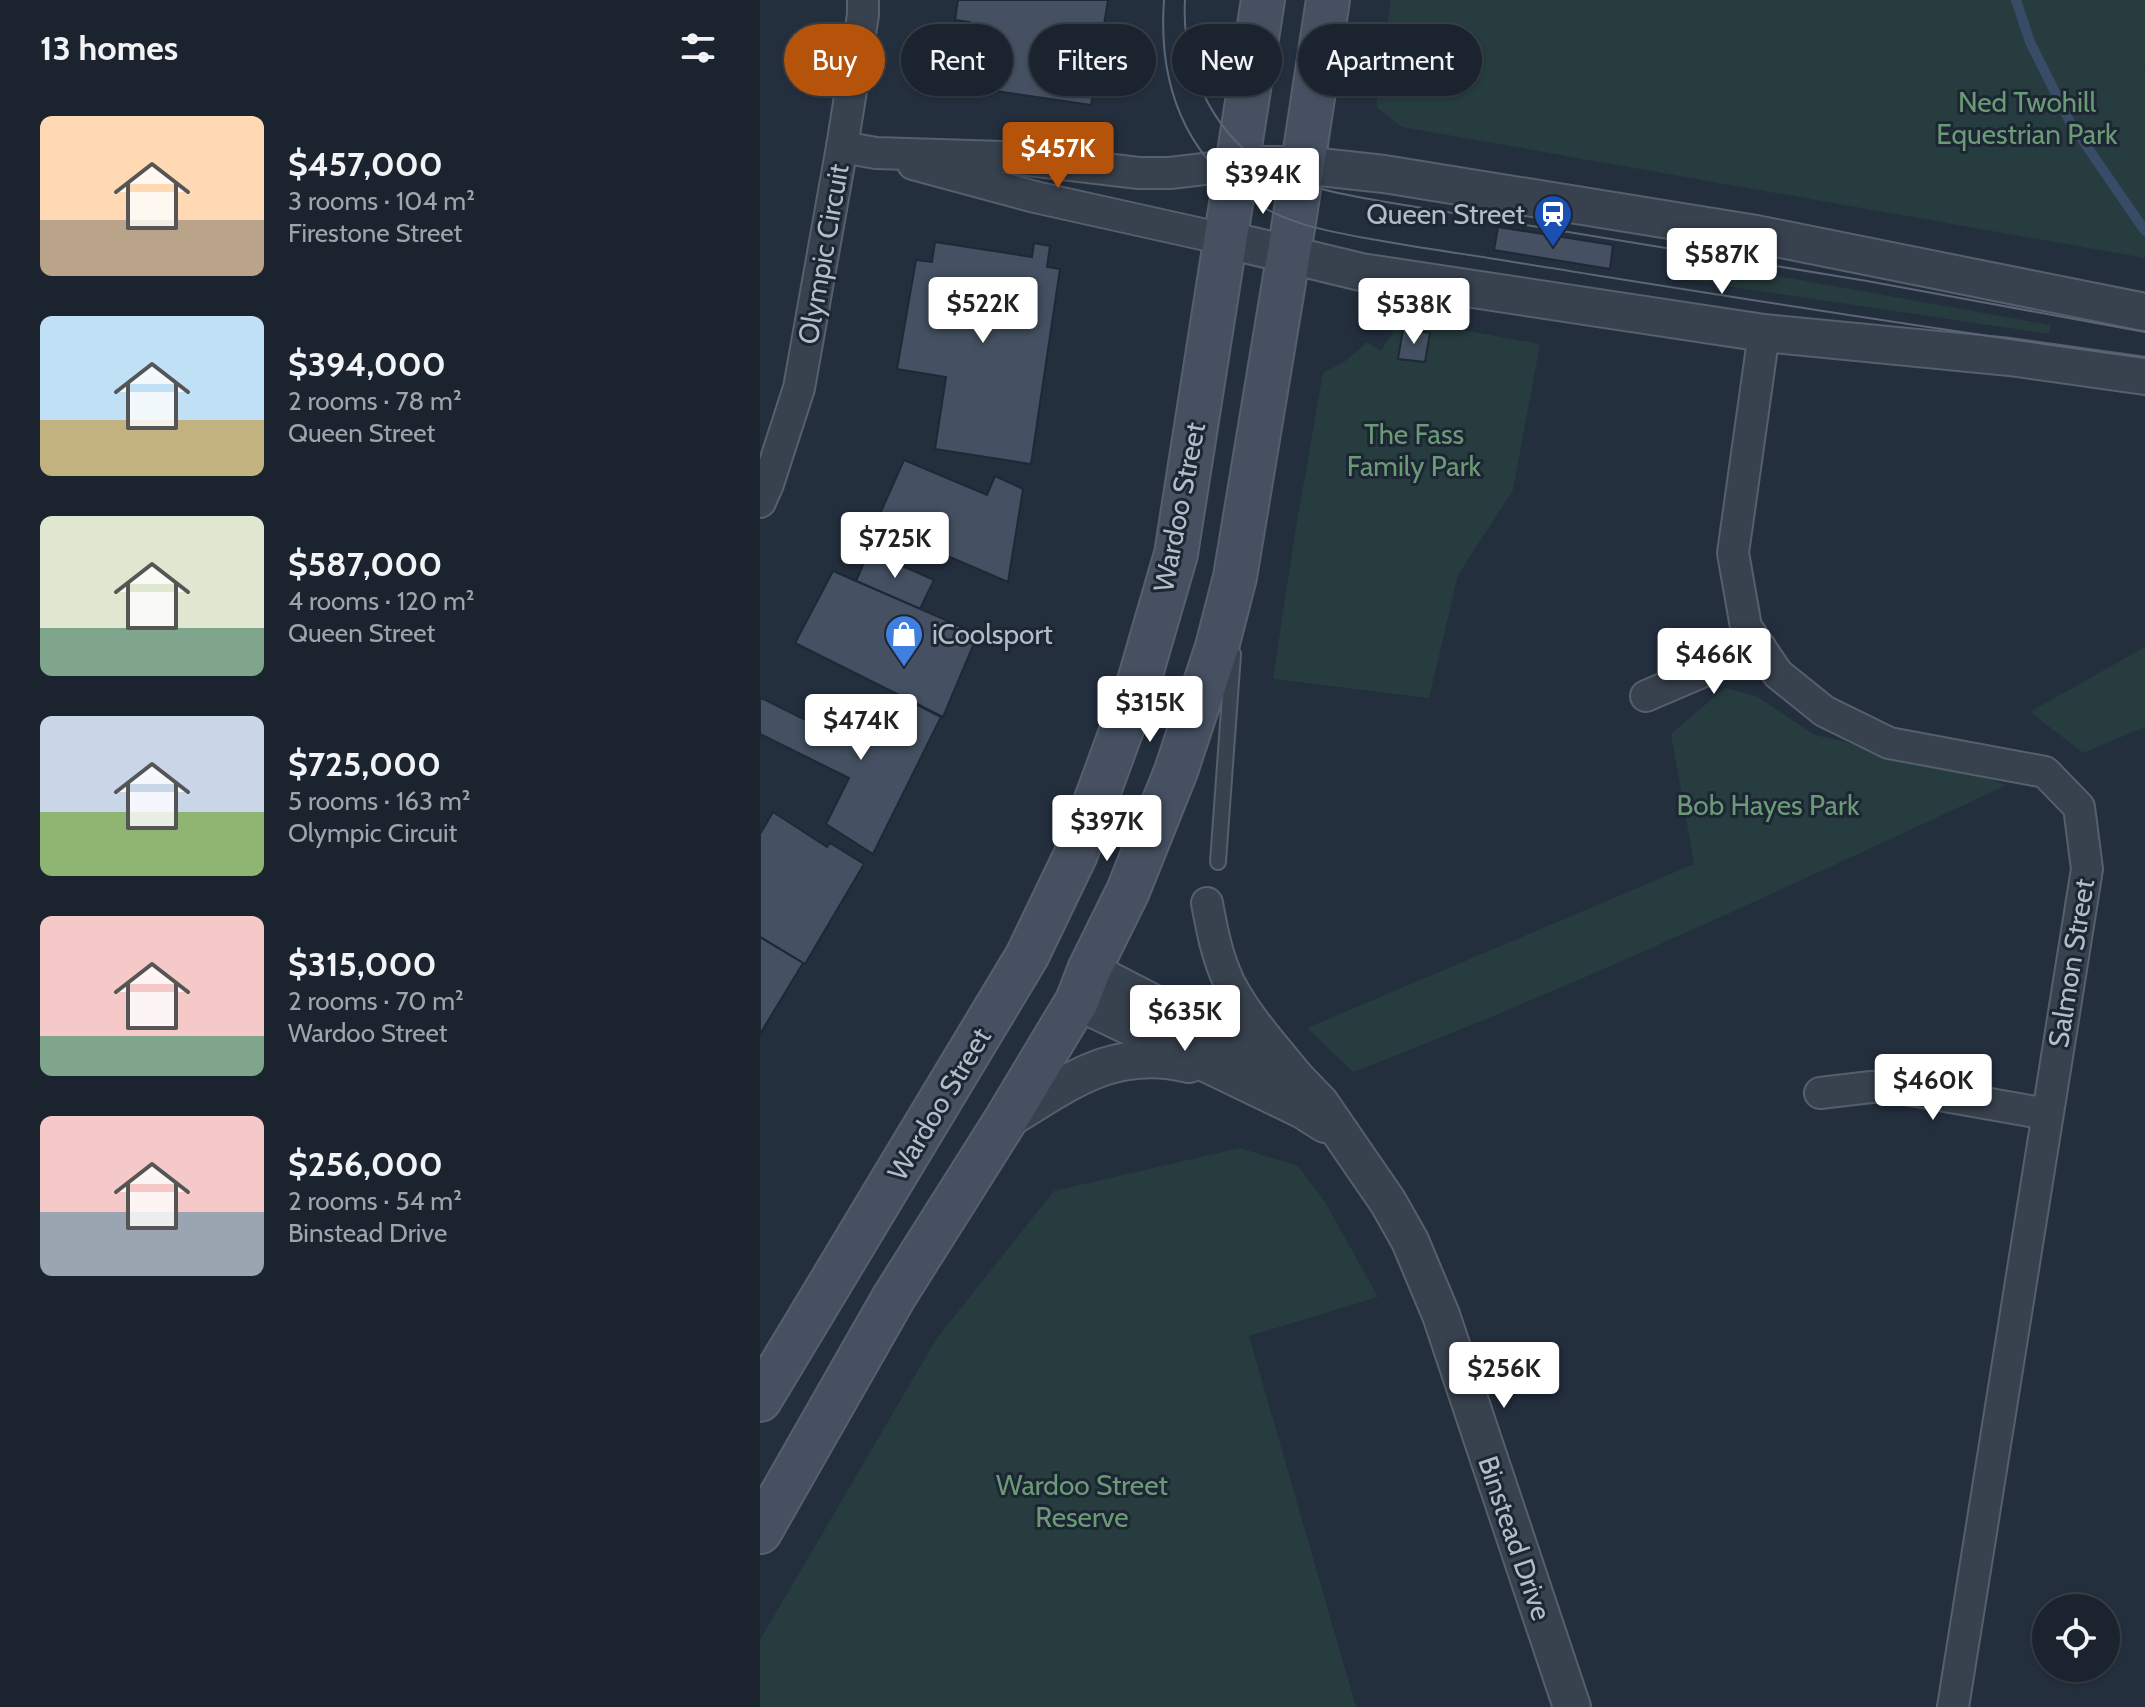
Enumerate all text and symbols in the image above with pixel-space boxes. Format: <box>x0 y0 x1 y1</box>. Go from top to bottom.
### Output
chip: Buy <box>784 24 885 96</box>
chip: Rent <box>901 24 1013 96</box>
chip: Filters <box>1029 24 1156 96</box>
chip: New <box>1172 24 1282 96</box>
chip: Apartment <box>1298 24 1482 96</box>
icon: filters <box>676 26 720 70</box>
text: 13 homes <box>40 27 178 69</box>
park label: Ned Twohill Equestrian Park <box>1936 85 2118 151</box>
pin: $457K <box>1002 122 1114 190</box>
text: $457K <box>1021 132 1095 164</box>
text: $457,000 <box>288 143 443 185</box>
icon: home <box>104 148 200 244</box>
pin: $394K <box>1207 148 1319 216</box>
text: $394K <box>1225 158 1301 190</box>
street label: Olympic Circuit <box>790 161 856 347</box>
text: 3 rooms · 104 m² <box>288 185 475 217</box>
station icon: Queen Street <box>1532 193 1574 248</box>
place label: Queen Street <box>1366 197 1525 231</box>
text: Firestone Street <box>288 217 462 249</box>
pin: $587K <box>1666 228 1778 296</box>
text: $587K <box>1685 238 1759 270</box>
pin: $522K <box>927 277 1039 345</box>
pin: $538K <box>1358 278 1470 346</box>
text: $522K <box>947 287 1019 319</box>
text: $538K <box>1376 288 1452 320</box>
text: $394,000 <box>288 343 446 385</box>
icon: home <box>104 348 200 444</box>
text: 2 rooms · 78 m² <box>288 385 462 417</box>
text: Queen Street <box>288 417 435 449</box>
park label: The Fass Family Park <box>1347 417 1482 483</box>
street label: Wardoo Street <box>1146 419 1212 595</box>
pin: $725K <box>839 512 951 580</box>
text: $725K <box>859 522 931 554</box>
text: $587,000 <box>288 543 442 585</box>
icon: home <box>104 548 200 644</box>
text: 4 rooms · 120 m² <box>288 585 474 617</box>
shop icon: iCoolsport <box>883 613 925 668</box>
text: Queen Street <box>288 617 435 649</box>
place label: iCoolsport <box>932 617 1053 651</box>
pin: $466K <box>1658 628 1770 696</box>
text: $466K <box>1676 638 1752 670</box>
pin: $315K <box>1094 676 1206 744</box>
text: $315K <box>1116 686 1184 718</box>
pin: $474K <box>805 694 917 762</box>
text: $474K <box>823 704 899 736</box>
text: $725,000 <box>288 743 441 785</box>
icon: home <box>104 748 200 844</box>
text: 5 rooms · 163 m² <box>288 785 470 817</box>
park label: Bob Hayes Park <box>1677 788 1860 822</box>
pin: $397K <box>1051 795 1163 863</box>
text: $397K <box>1070 805 1144 837</box>
text: Olympic Circuit <box>288 817 457 849</box>
street label: Salmon Street <box>2041 876 2101 1050</box>
text: $315,000 <box>288 943 436 985</box>
icon: home <box>104 948 200 1044</box>
text: 2 rooms · 70 m² <box>288 985 464 1017</box>
pin: $635K <box>1129 985 1241 1053</box>
text: $635K <box>1148 995 1222 1027</box>
text: Wardoo Street <box>288 1017 448 1049</box>
street label: Wardoo Street <box>880 1022 998 1186</box>
pin: $460K <box>1877 1054 1989 1122</box>
text: $460K <box>1893 1064 1973 1096</box>
text: $256,000 <box>288 1143 443 1185</box>
icon: home <box>104 1148 200 1244</box>
text: 2 rooms · 54 m² <box>288 1185 462 1217</box>
text: Binstead Drive <box>288 1217 447 1249</box>
pin: $256K <box>1448 1342 1560 1410</box>
text: $256K <box>1467 1352 1541 1384</box>
street label: Binstead Drive <box>1471 1451 1559 1625</box>
park label: Wardoo Street Reserve <box>996 1468 1168 1534</box>
map controls <box>2032 1594 2120 1682</box>
button: locate <box>2032 1594 2120 1682</box>

